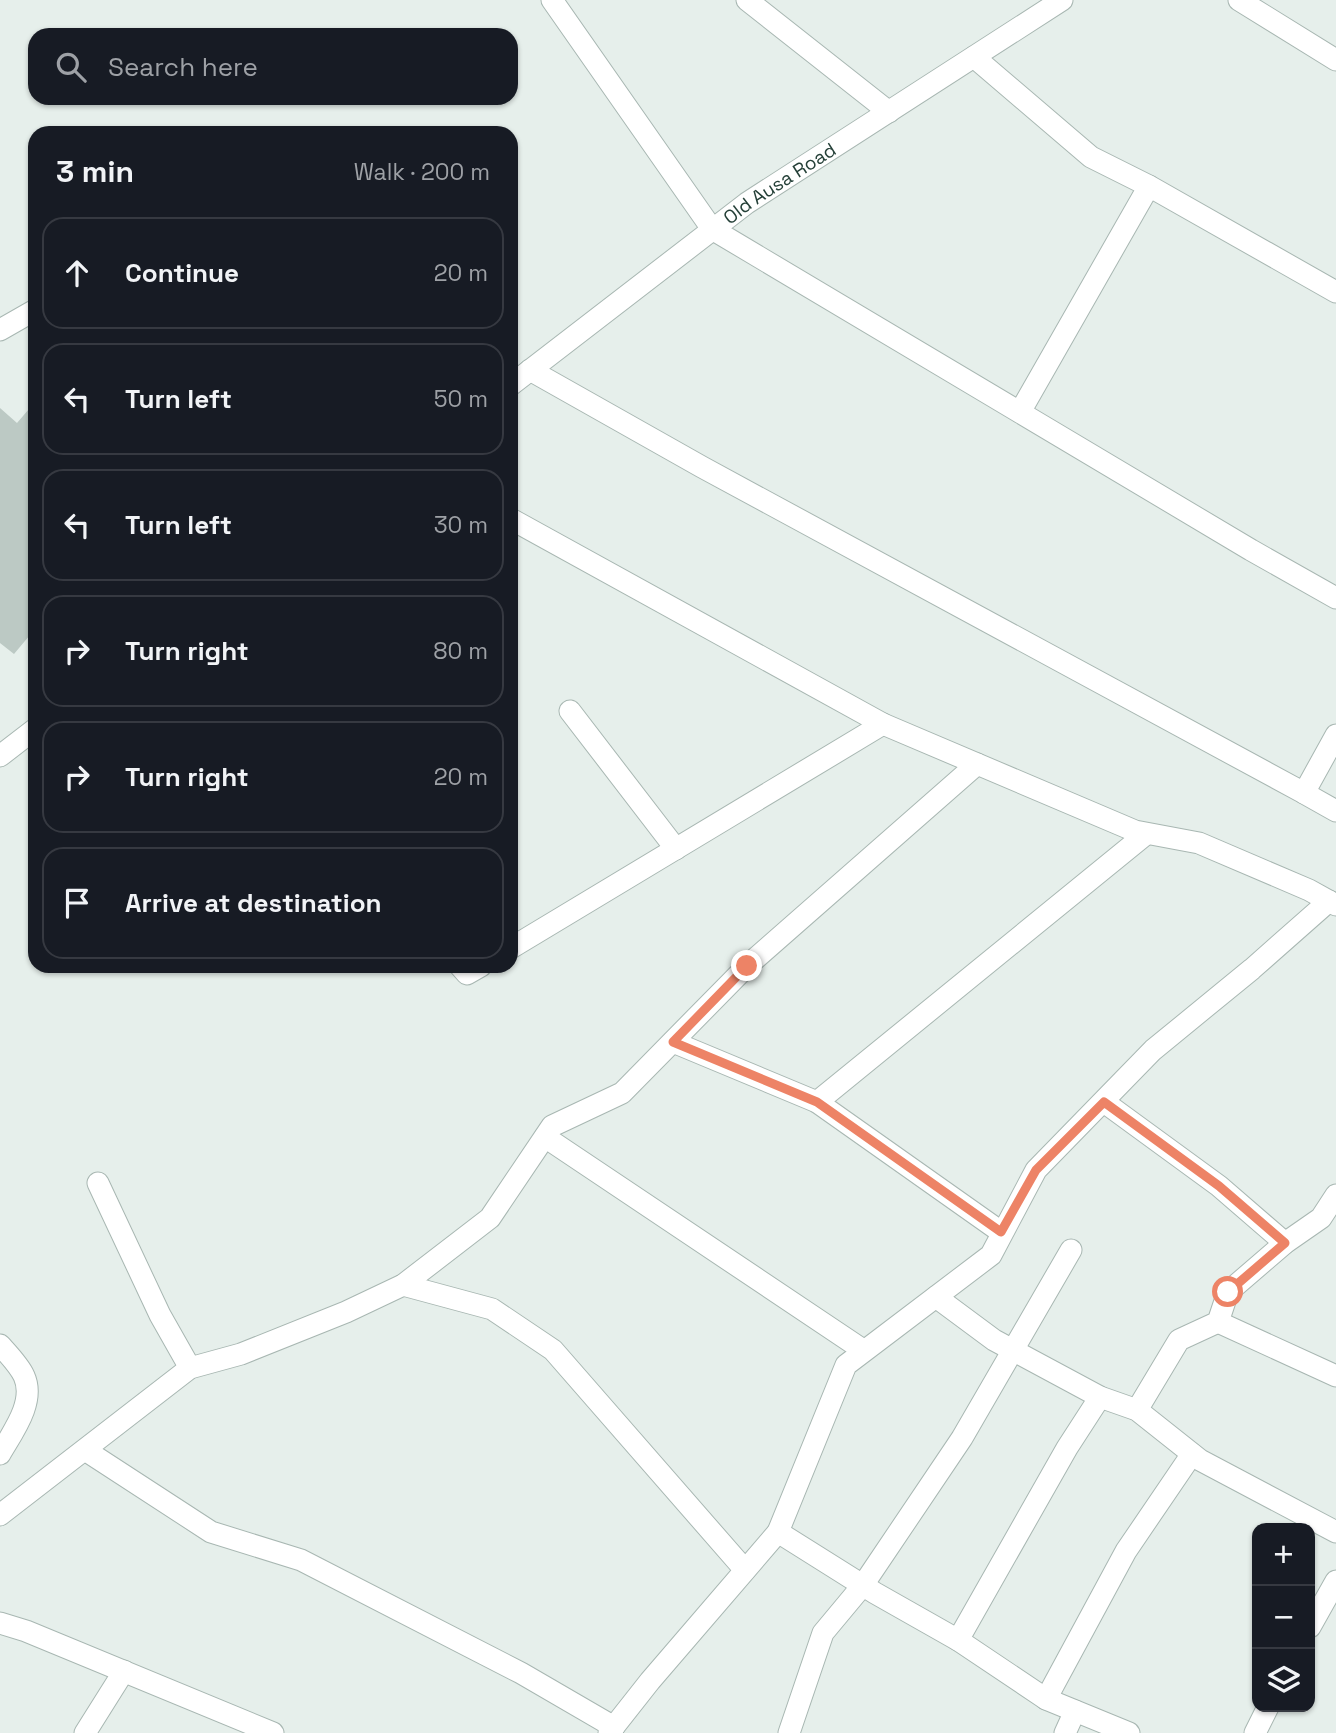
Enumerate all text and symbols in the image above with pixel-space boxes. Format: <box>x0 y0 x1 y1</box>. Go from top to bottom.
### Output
search box <box>28 28 518 105</box>
icon: search <box>52 48 90 86</box>
text: Search here <box>108 50 258 84</box>
street label: Old Ausa Road <box>718 137 841 230</box>
text: 3 min <box>56 152 134 191</box>
text: Walk · 200 m <box>354 157 490 187</box>
icon: ahead <box>58 254 96 292</box>
text: Continue <box>125 256 239 290</box>
text: 20 m <box>434 258 488 288</box>
icon: left <box>58 380 96 418</box>
text: Turn left <box>125 382 232 416</box>
text: 50 m <box>434 384 488 414</box>
icon: left <box>58 506 96 544</box>
text: Turn left <box>125 508 232 542</box>
text: 30 m <box>434 510 488 540</box>
icon: right <box>58 632 96 670</box>
text: Turn right <box>125 634 249 668</box>
text: 80 m <box>433 636 488 666</box>
icon: right <box>58 758 96 796</box>
text: Turn right <box>125 760 249 794</box>
text: 20 m <box>434 762 488 792</box>
icon: arrive <box>58 884 96 922</box>
text: Arrive at destination <box>125 886 382 920</box>
route end <box>731 950 762 981</box>
route start <box>1212 1276 1243 1307</box>
map controls <box>1252 1523 1315 1712</box>
button: + <box>1252 1523 1315 1586</box>
button: − <box>1252 1586 1315 1649</box>
button: layers <box>1252 1649 1315 1712</box>

